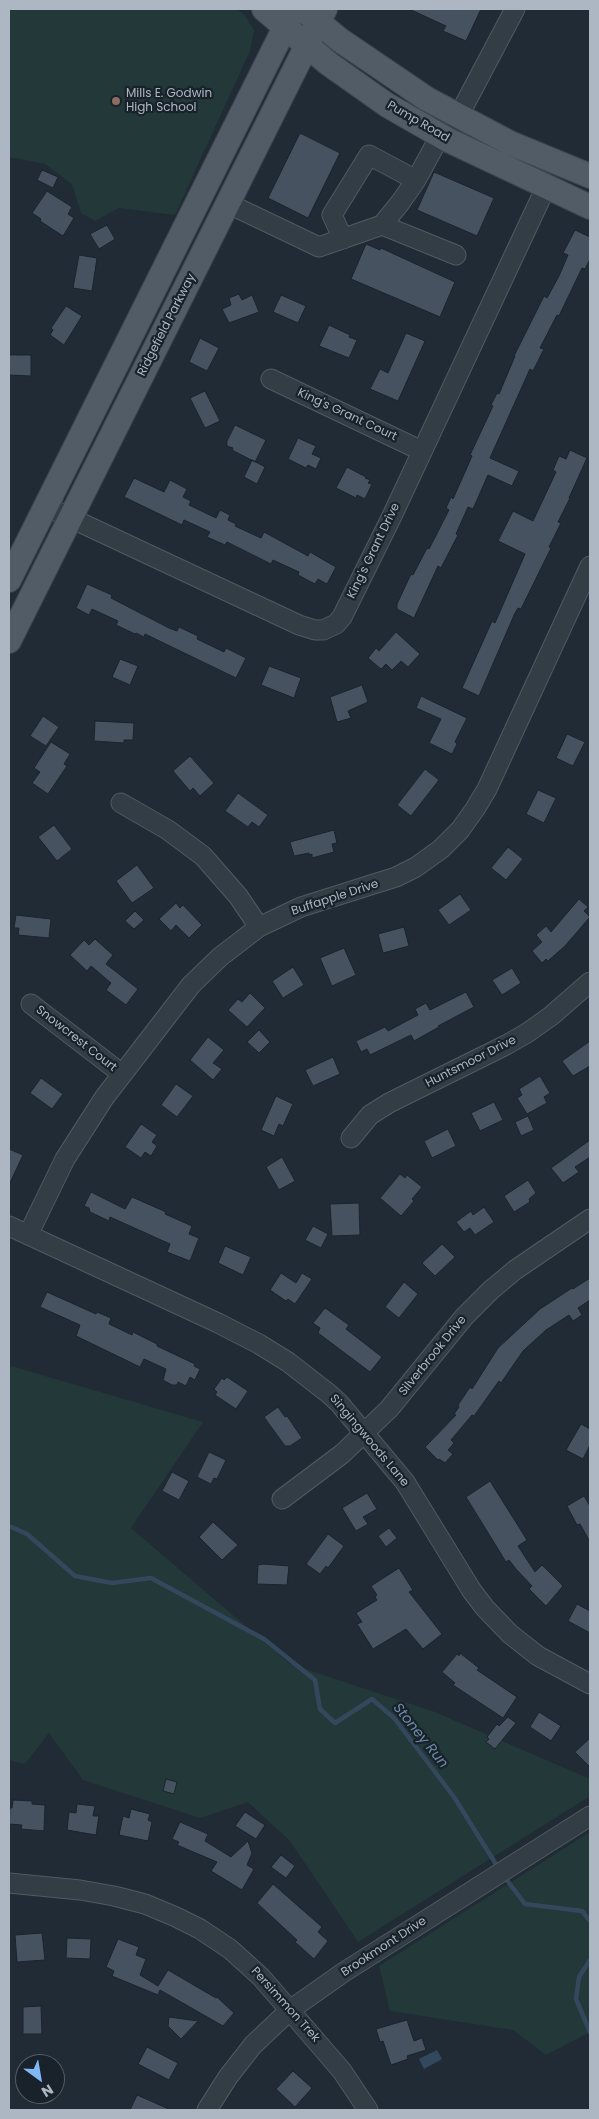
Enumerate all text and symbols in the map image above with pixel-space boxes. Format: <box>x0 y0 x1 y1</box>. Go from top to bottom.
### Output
place label: Mills E. Godwin High School <box>126 87 212 115</box>
marker: Mills E. Godwin High School <box>110 95 122 107</box>
street label: Pump Road <box>384 98 452 146</box>
street label: Ridgefield Parkway <box>135 271 199 379</box>
street label: King's Grant Court <box>295 386 399 444</box>
street label: King's Grant Drive <box>345 501 403 601</box>
street label: Buffapple Drive <box>290 877 380 919</box>
street label: Snowcrest Court <box>33 1003 119 1075</box>
street label: Huntsmoor Drive <box>423 1033 519 1091</box>
street label: Silverbrook Drive <box>396 1313 470 1399</box>
street label: Singingwoods Lane <box>326 1392 412 1490</box>
water label: Stoney Run <box>389 1700 451 1772</box>
street label: Brookmont Drive <box>339 1914 429 1980</box>
street label: Persimmon Trek <box>248 1965 322 2045</box>
north arrow <box>15 2054 65 2104</box>
text: N <box>38 2080 57 2102</box>

